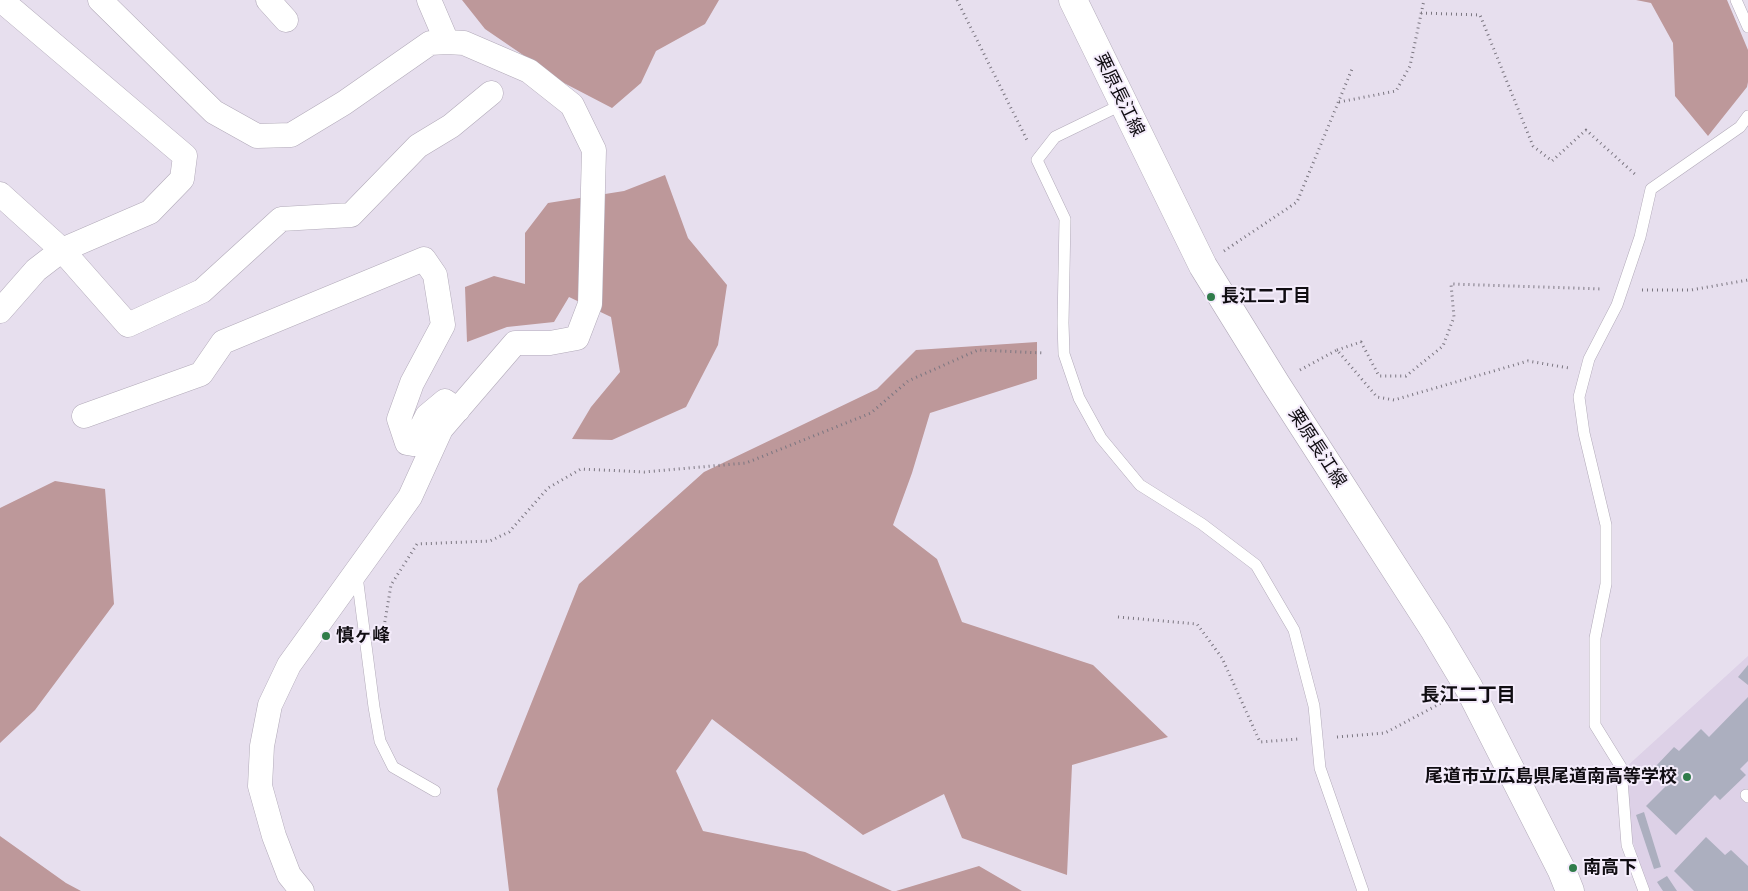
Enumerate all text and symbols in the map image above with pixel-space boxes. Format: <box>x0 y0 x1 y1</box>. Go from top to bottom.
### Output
street label: 栗原長江線 <box>1090 50 1148 140</box>
place label: 長江二丁目 <box>1221 286 1311 308</box>
marker: 長江二丁目 <box>1205 291 1217 303</box>
street label: 栗原長江線 <box>1283 404 1351 492</box>
place label: 慎ヶ峰 <box>336 625 390 647</box>
marker: 慎ヶ峰 <box>320 630 332 642</box>
district label: 長江二丁目 <box>1421 685 1515 707</box>
place label: 尾道市立広島県尾道南高等学校 <box>1425 766 1677 788</box>
marker: 尾道市立広島県尾道南高等学校 <box>1681 771 1693 783</box>
place label: 南高下 <box>1583 857 1637 879</box>
marker: 南高下 <box>1567 862 1579 874</box>

